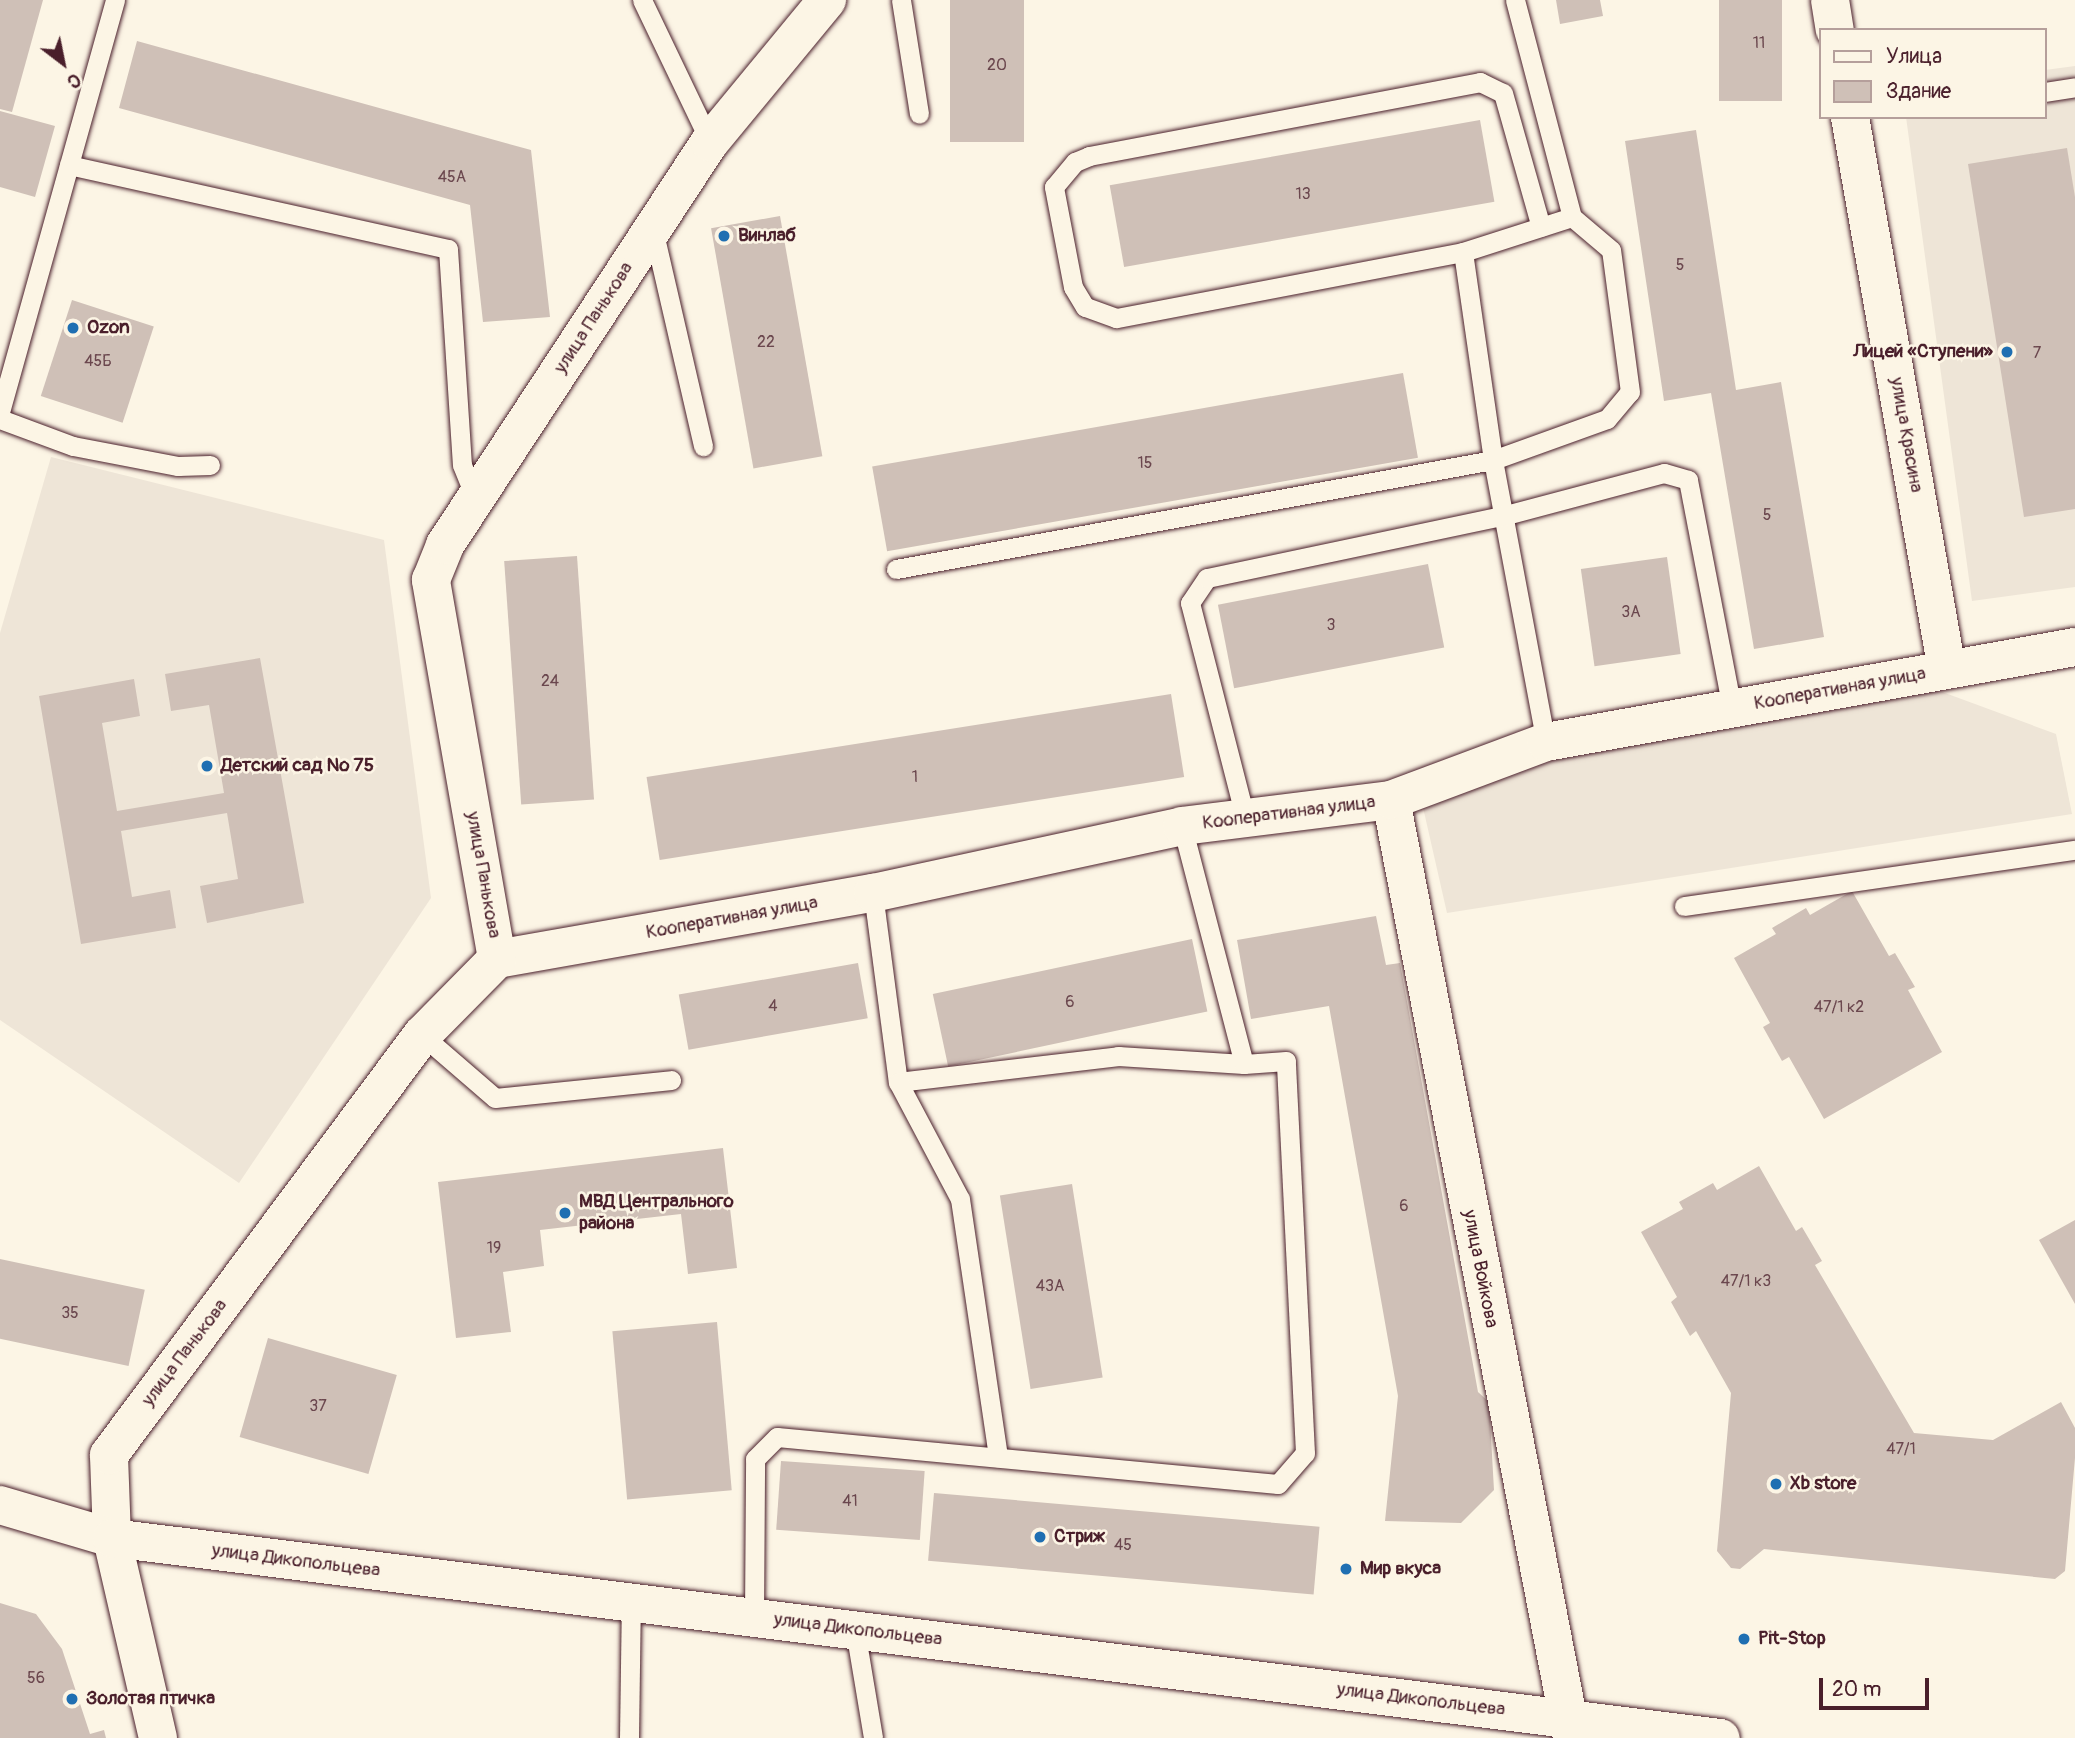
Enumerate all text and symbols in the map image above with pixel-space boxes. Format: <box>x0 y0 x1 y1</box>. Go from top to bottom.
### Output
north arrow <box>28 28 98 98</box>
legend <box>1820 28 2047 119</box>
house number: 11 <box>1753 33 1765 53</box>
text: Улица <box>1886 43 1942 70</box>
house number: 20 <box>987 55 1007 75</box>
text: С <box>63 68 85 94</box>
text: Здание <box>1886 78 1951 105</box>
house number: 45А <box>438 167 466 187</box>
house number: 13 <box>1295 184 1311 204</box>
place label: Винлаб <box>738 225 796 247</box>
marker: Винлаб <box>716 228 732 244</box>
house number: 5 <box>1676 255 1684 275</box>
street label: улица Панькова <box>550 258 638 378</box>
place label: Ozon <box>87 317 130 339</box>
marker: Ozon <box>65 320 81 336</box>
house number: 22 <box>757 332 775 352</box>
place label: Лицей «Ступени» <box>1853 341 1993 363</box>
house number: 7 <box>2033 343 2041 363</box>
marker: Лицей «Ступени» <box>1999 344 2015 360</box>
house number: 45Б <box>84 351 112 371</box>
street label: улица Красина <box>1885 376 1927 494</box>
house number: 15 <box>1138 453 1152 473</box>
house number: 5 <box>1763 505 1771 525</box>
house number: 3А <box>1621 602 1641 622</box>
house number: 3 <box>1327 615 1335 635</box>
street label: Кооперативная улица <box>1752 663 1928 715</box>
house number: 24 <box>541 671 559 691</box>
place label: Детский сад № 75 <box>221 755 374 777</box>
marker: Детский сад № 75 <box>199 758 215 774</box>
house number: 1 <box>912 767 918 787</box>
street label: Кооперативная улица <box>1201 791 1377 835</box>
street label: улица Панькова <box>461 810 505 940</box>
street label: Кооперативная улица <box>644 892 820 944</box>
house number: 6 <box>1065 992 1075 1012</box>
house number: 4 <box>768 996 778 1016</box>
house number: 47/1 к2 <box>1814 997 1864 1017</box>
place label: МВД Центрального района <box>579 1191 734 1235</box>
house number: 6 <box>1399 1196 1409 1216</box>
marker: МВД Центрального района <box>557 1205 573 1221</box>
street label: улица Войкова <box>1457 1208 1503 1330</box>
house number: 19 <box>487 1238 501 1258</box>
house number: 47/1 к3 <box>1721 1271 1771 1291</box>
house number: 43А <box>1036 1276 1064 1296</box>
street label: улица Панькова <box>137 1295 233 1411</box>
house number: 35 <box>61 1303 79 1323</box>
house number: 37 <box>309 1396 327 1416</box>
house number: 47/1 <box>1886 1439 1916 1459</box>
place label: Xb store <box>1790 1473 1856 1495</box>
marker: Xb store <box>1768 1476 1784 1492</box>
house number: 41 <box>842 1491 858 1511</box>
place label: Стриж <box>1054 1526 1105 1548</box>
marker: Стриж <box>1032 1529 1048 1545</box>
house number: 45 <box>1114 1535 1132 1555</box>
street label: улица Дикопольцева <box>211 1539 381 1583</box>
place label: Мир вкуса <box>1360 1558 1441 1580</box>
marker: Мир вкуса <box>1338 1561 1354 1577</box>
street label: улица Дикопольцева <box>773 1608 943 1652</box>
place label: Pit-Stop <box>1758 1628 1826 1650</box>
marker: Pit-Stop <box>1736 1631 1752 1647</box>
scale bar <box>1823 1664 1933 1708</box>
house number: 56 <box>27 1668 45 1688</box>
text: 20 m <box>1832 1676 1881 1703</box>
street label: улица Дикопольцева <box>1336 1678 1506 1722</box>
place label: Золотая птичка <box>86 1688 215 1710</box>
marker: Золотая птичка <box>64 1691 80 1707</box>

